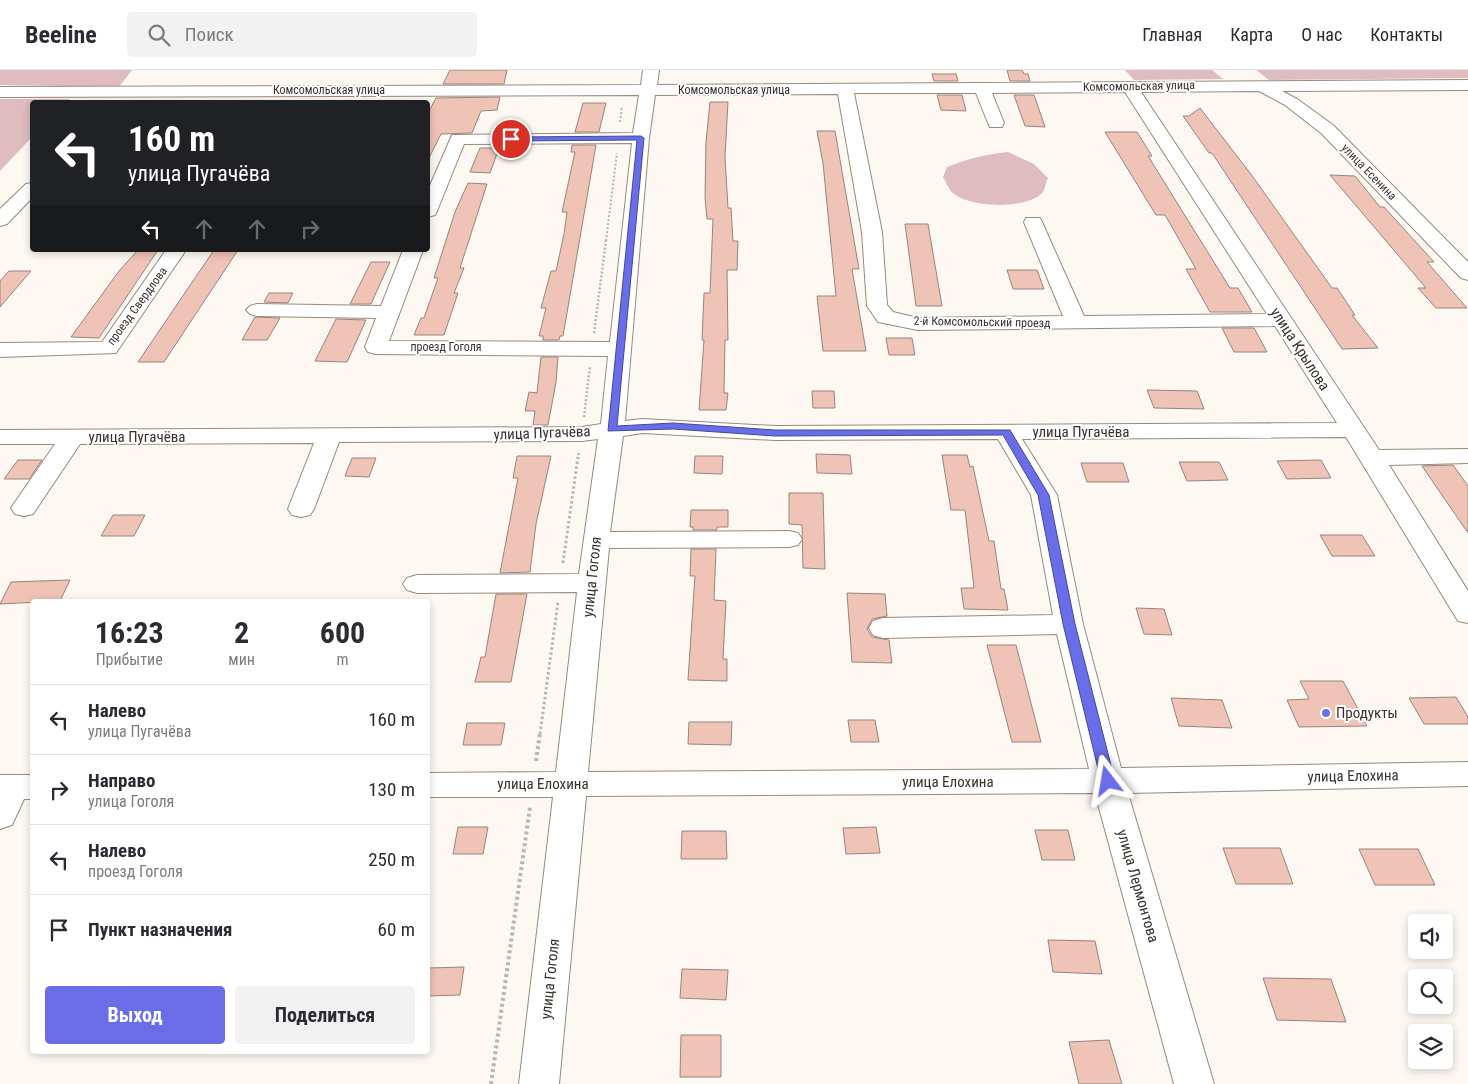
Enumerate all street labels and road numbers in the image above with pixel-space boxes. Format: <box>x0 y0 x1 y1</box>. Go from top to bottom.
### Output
street label: Комсомольская улица <box>1083 78 1195 94</box>
street label: Комсомольская улица <box>273 83 385 97</box>
street label: Комсомольская улица <box>678 83 790 97</box>
street label: улица Есенина <box>1339 141 1400 203</box>
street label: проезд Свердлова <box>104 264 170 348</box>
street label: улица Крылова <box>1266 304 1334 394</box>
street label: 2-й Комсомольский проезд <box>913 314 1051 330</box>
street label: проезд Гоголя <box>410 340 482 354</box>
street label: улица Пугачёва <box>493 422 591 444</box>
street label: улица Пугачёва <box>1032 423 1130 441</box>
street label: улица Пугачёва <box>88 428 186 446</box>
street label: улица Гоголя <box>579 536 605 618</box>
street label: улица Елохина <box>1307 766 1399 786</box>
street label: улица Елохина <box>902 773 994 791</box>
street label: улица Елохина <box>497 775 589 793</box>
street label: улица Лермонтова <box>1113 827 1163 945</box>
street label: улица Гоголя <box>537 938 563 1020</box>

